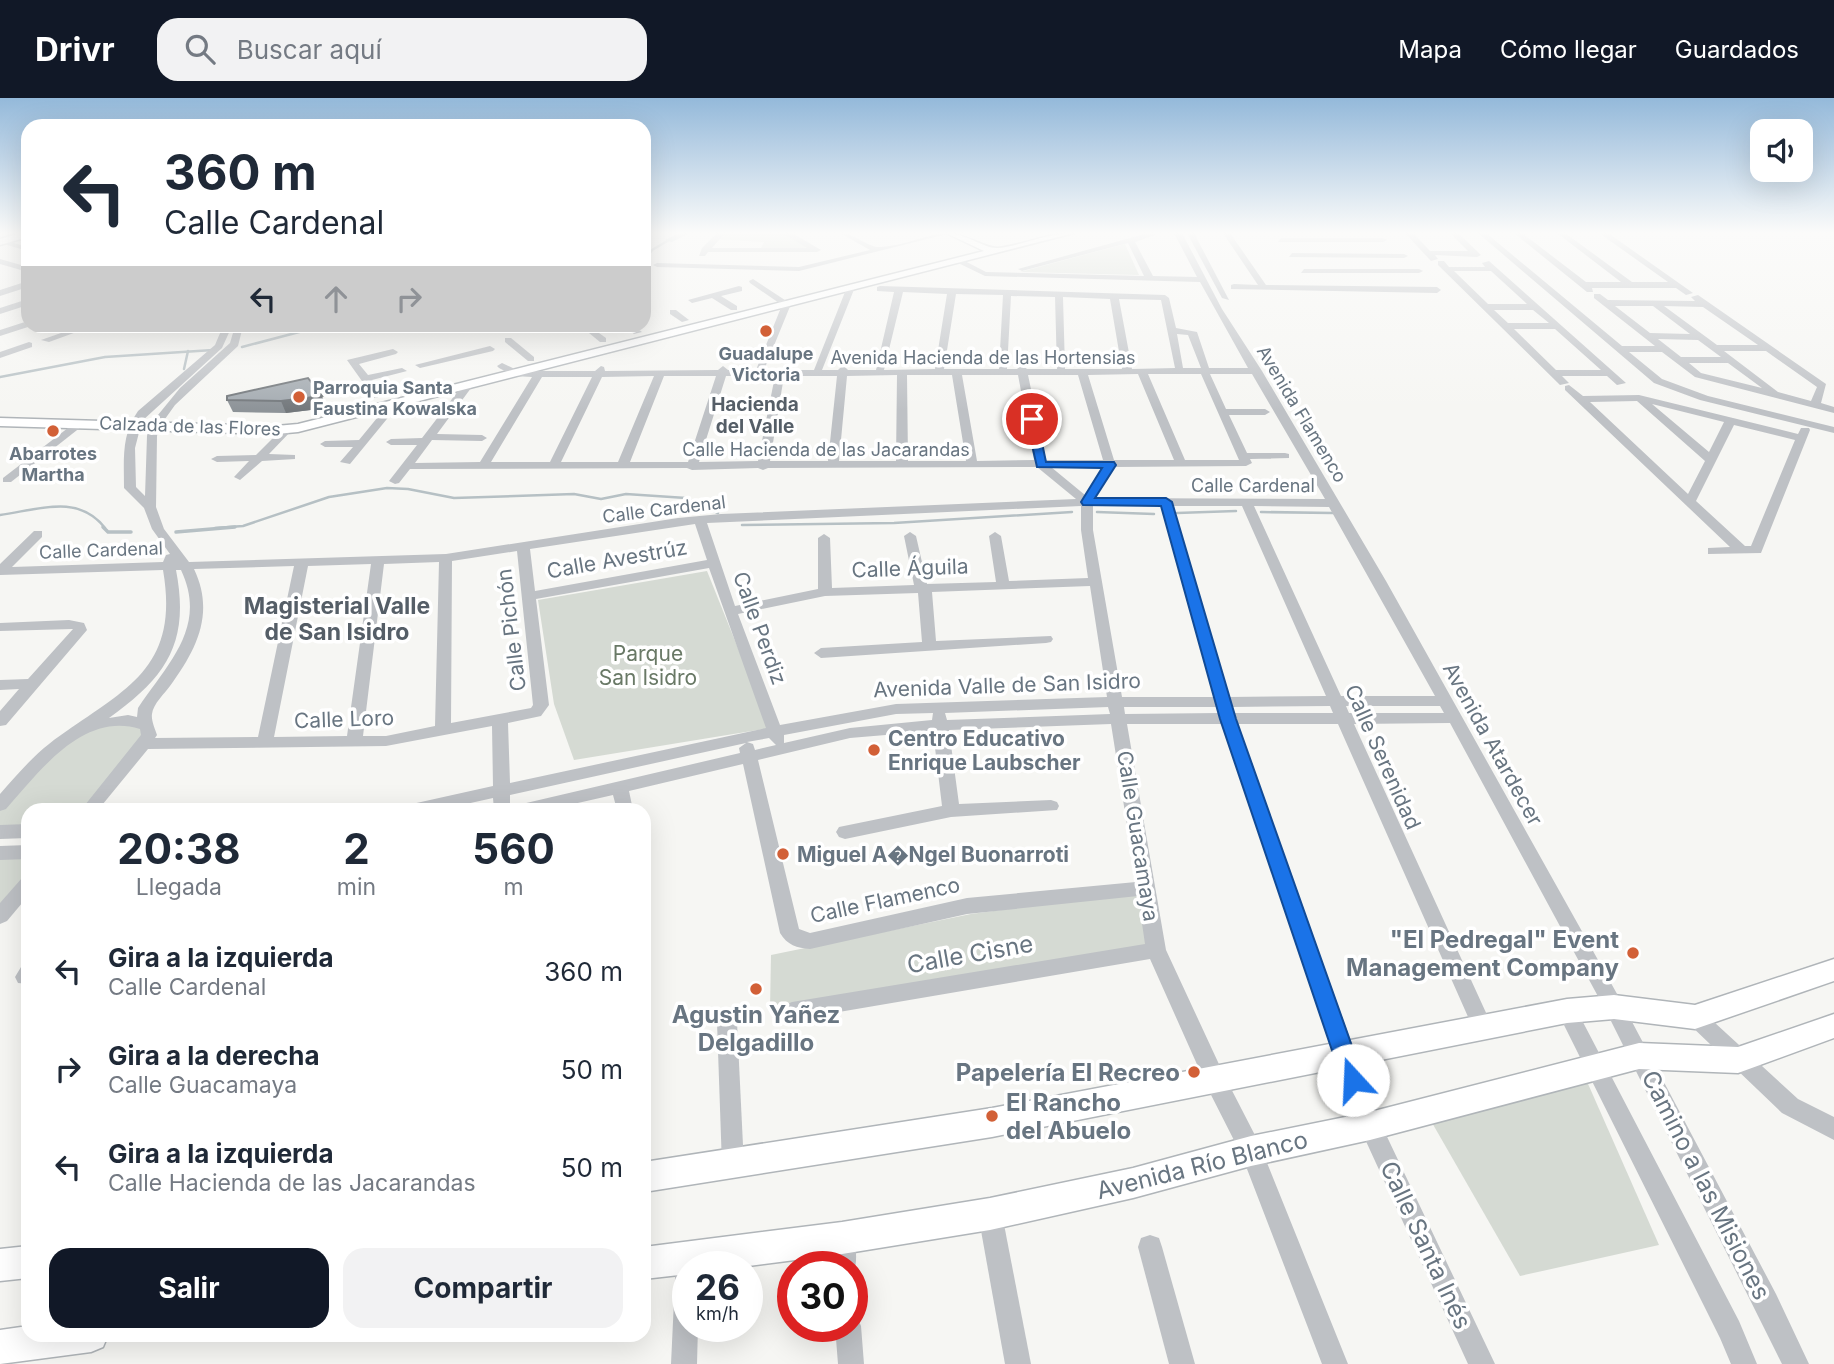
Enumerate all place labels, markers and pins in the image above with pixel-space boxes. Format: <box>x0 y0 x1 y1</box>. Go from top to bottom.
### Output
marker: Guadalupe Victoria <box>758 323 774 339</box>
place label: Guadalupe Victoria <box>718 343 814 385</box>
place label: Parroquia Santa Faustina Kowalska <box>313 377 477 419</box>
marker: Parroquia Santa Faustina Kowalska <box>291 389 307 405</box>
pin <box>1002 389 1062 449</box>
marker: Abarrotes Martha <box>45 423 61 439</box>
place label: Abarrotes Martha <box>9 443 97 485</box>
place label: Centro Educativo Enrique Laubscher <box>888 726 1081 775</box>
marker: Centro Educativo Enrique Laubscher <box>866 742 882 758</box>
place label: Miguel A�Ngel Buonarroti <box>797 842 1069 867</box>
marker: Miguel A�Ngel Buonarroti <box>775 846 791 862</box>
place label: "El Pedregal" Event Management Company <box>1346 925 1620 982</box>
marker: "El Pedregal" Event Management Company <box>1625 945 1641 961</box>
marker: Agustin Yañez Delgadillo <box>748 981 764 997</box>
place label: Agustin Yañez Delgadillo <box>672 1000 840 1057</box>
place label: Papelería El Recreo <box>956 1058 1180 1087</box>
marker: Papelería El Recreo <box>1186 1064 1202 1080</box>
place label: El Rancho del Abuelo <box>1006 1088 1131 1145</box>
marker: El Rancho del Abuelo <box>984 1108 1000 1124</box>

